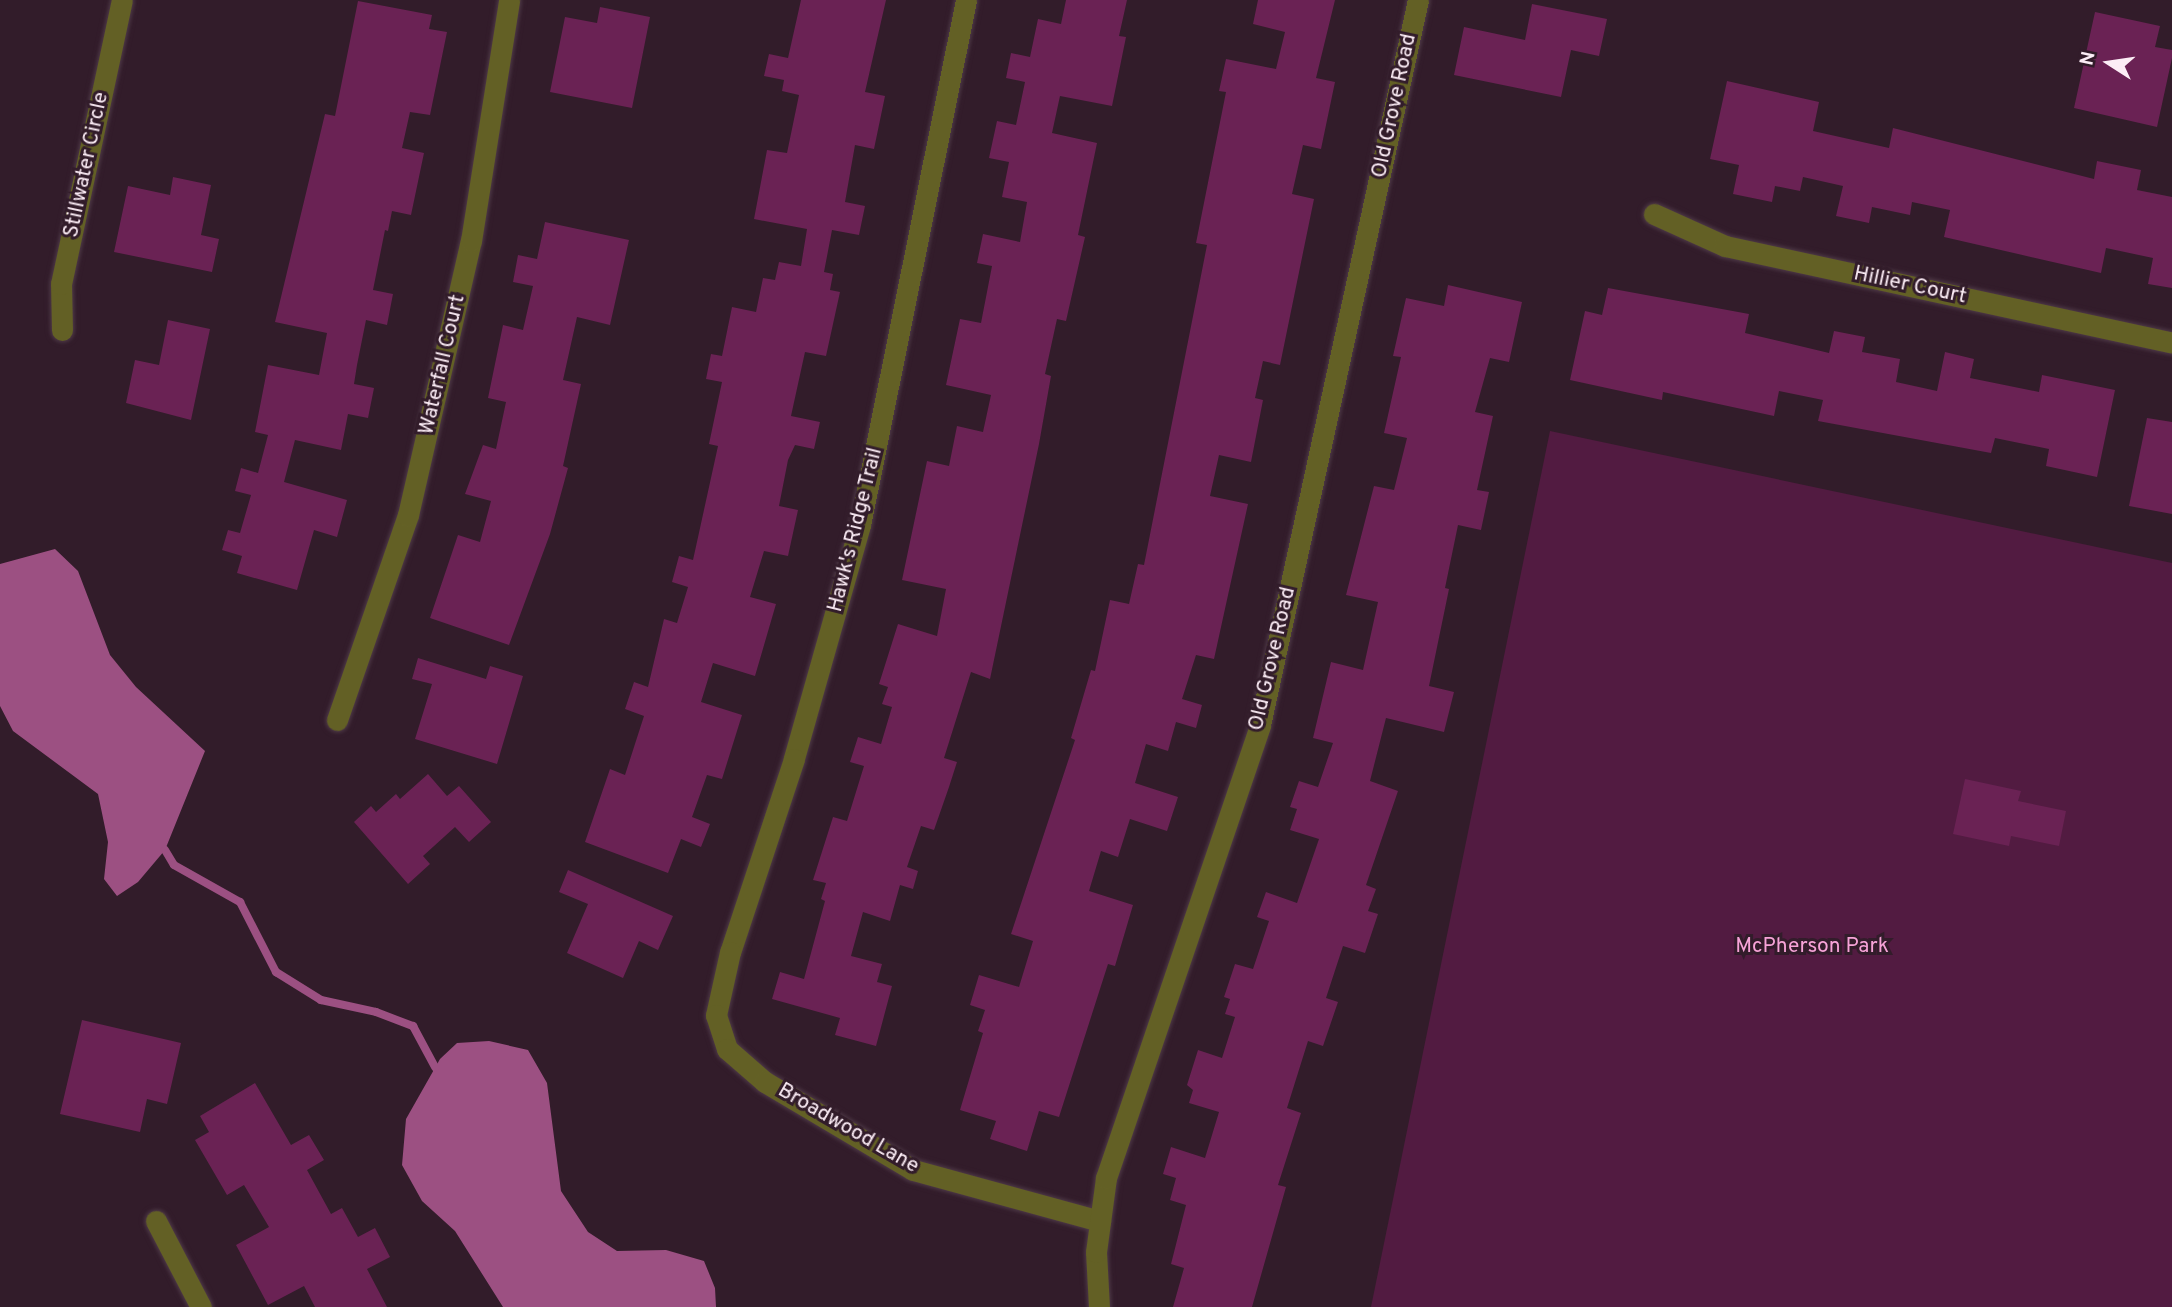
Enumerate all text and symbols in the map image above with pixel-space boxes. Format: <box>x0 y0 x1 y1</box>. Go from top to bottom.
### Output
north arrow <box>2074 28 2144 98</box>
street label: Old Grove Road <box>1367 32 1423 180</box>
text: N <box>2075 49 2102 68</box>
street label: Stillwater Circle <box>59 90 115 240</box>
street label: Hillier Court <box>1851 262 1969 310</box>
street label: Waterfall Court <box>415 292 471 438</box>
street label: Hawk's Ridge Trail <box>823 445 889 615</box>
street label: Old Grove Road <box>1244 585 1302 733</box>
park label: McPherson Park <box>1735 934 1889 960</box>
street label: Broadwood Lane <box>773 1078 923 1180</box>

